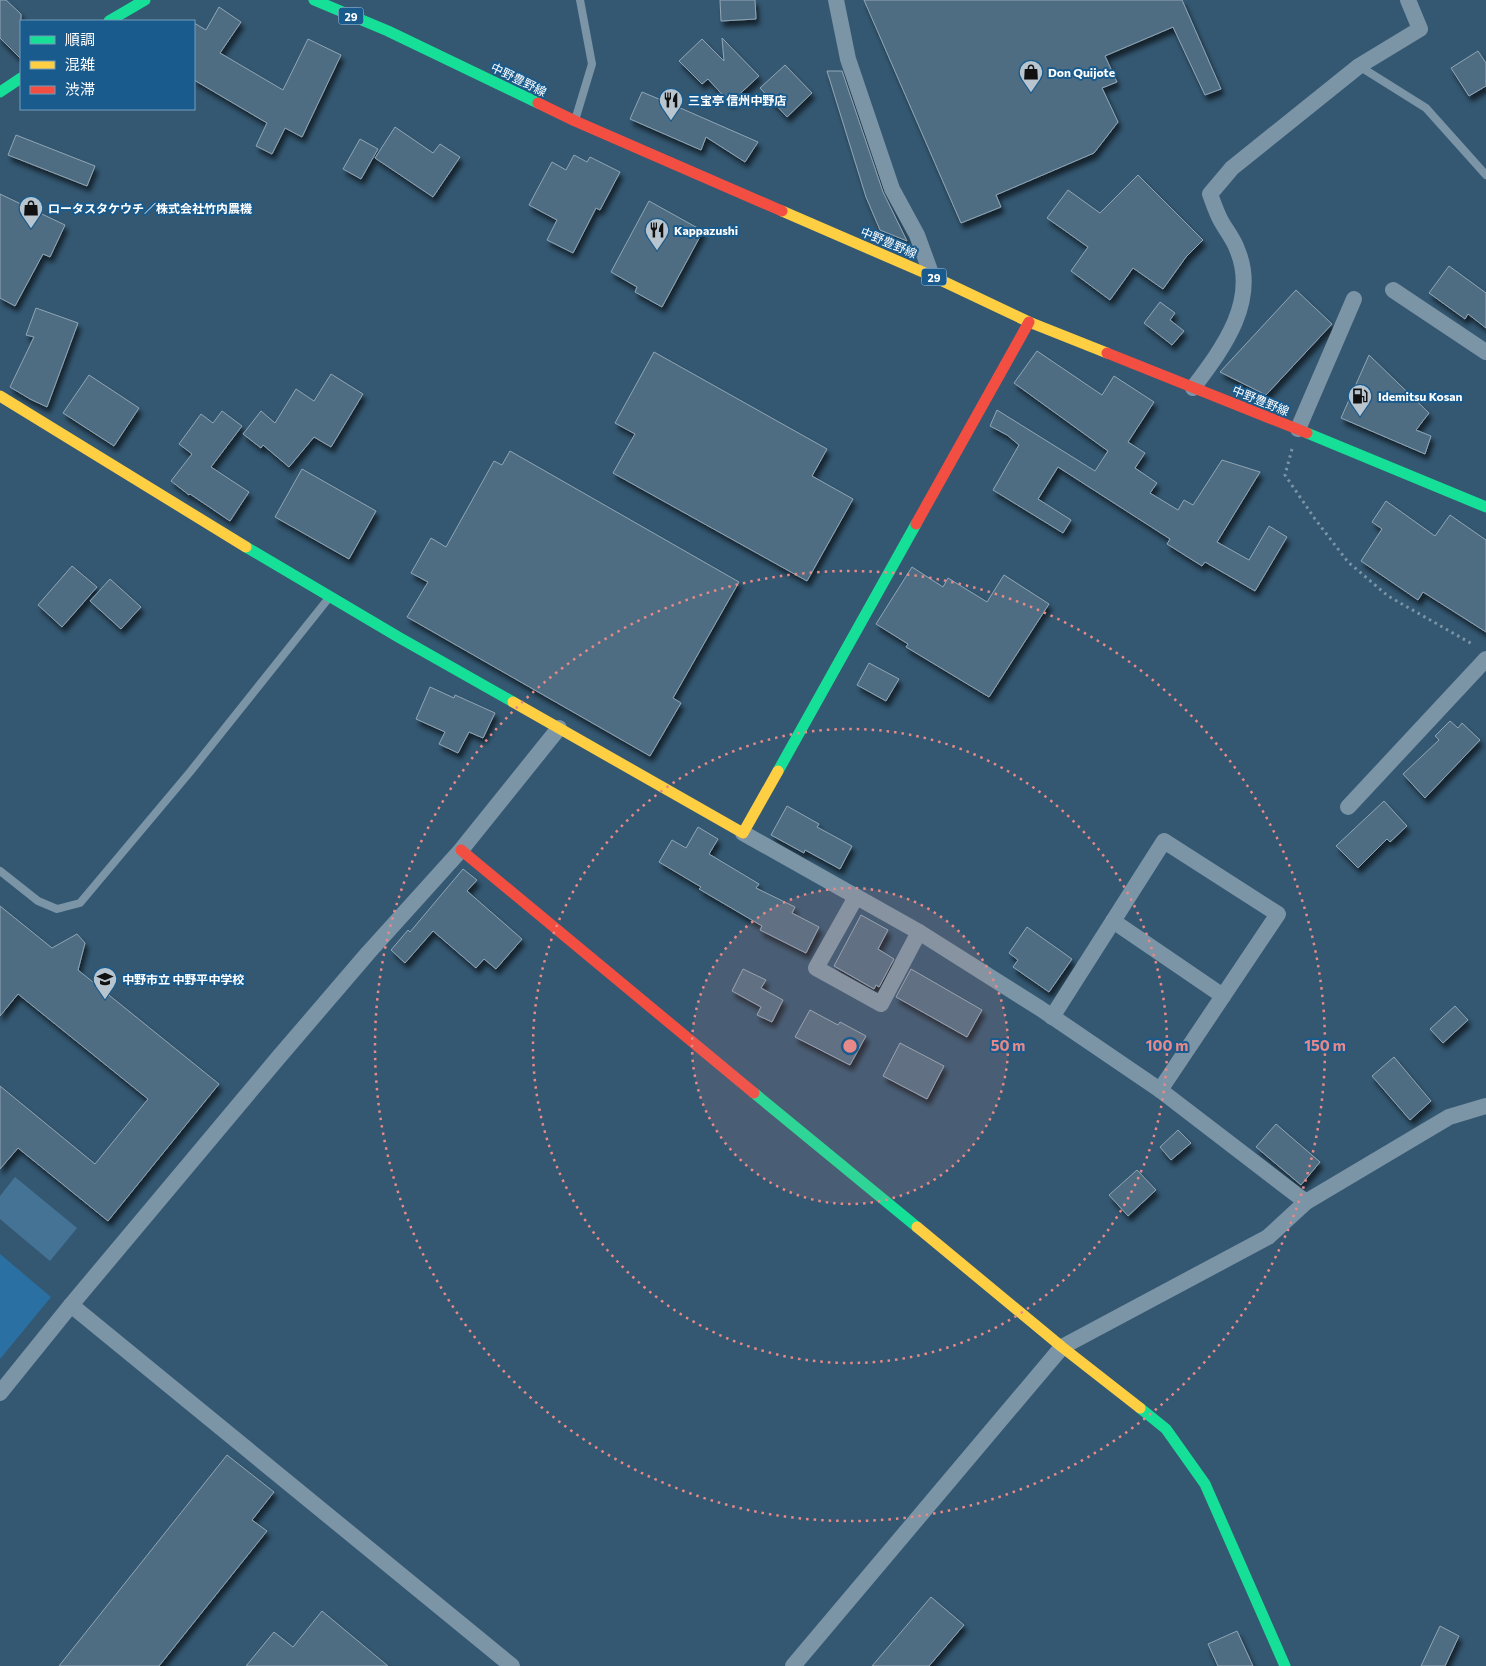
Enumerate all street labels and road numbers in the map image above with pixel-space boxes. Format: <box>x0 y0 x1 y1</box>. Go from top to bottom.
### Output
road number: 29 <box>338 8 364 24</box>
street label: 中野豊野線 <box>489 60 549 98</box>
street label: 中野豊野線 <box>859 224 919 260</box>
road number: 29 <box>922 268 946 286</box>
street label: 中野豊野線 <box>1231 382 1291 418</box>

